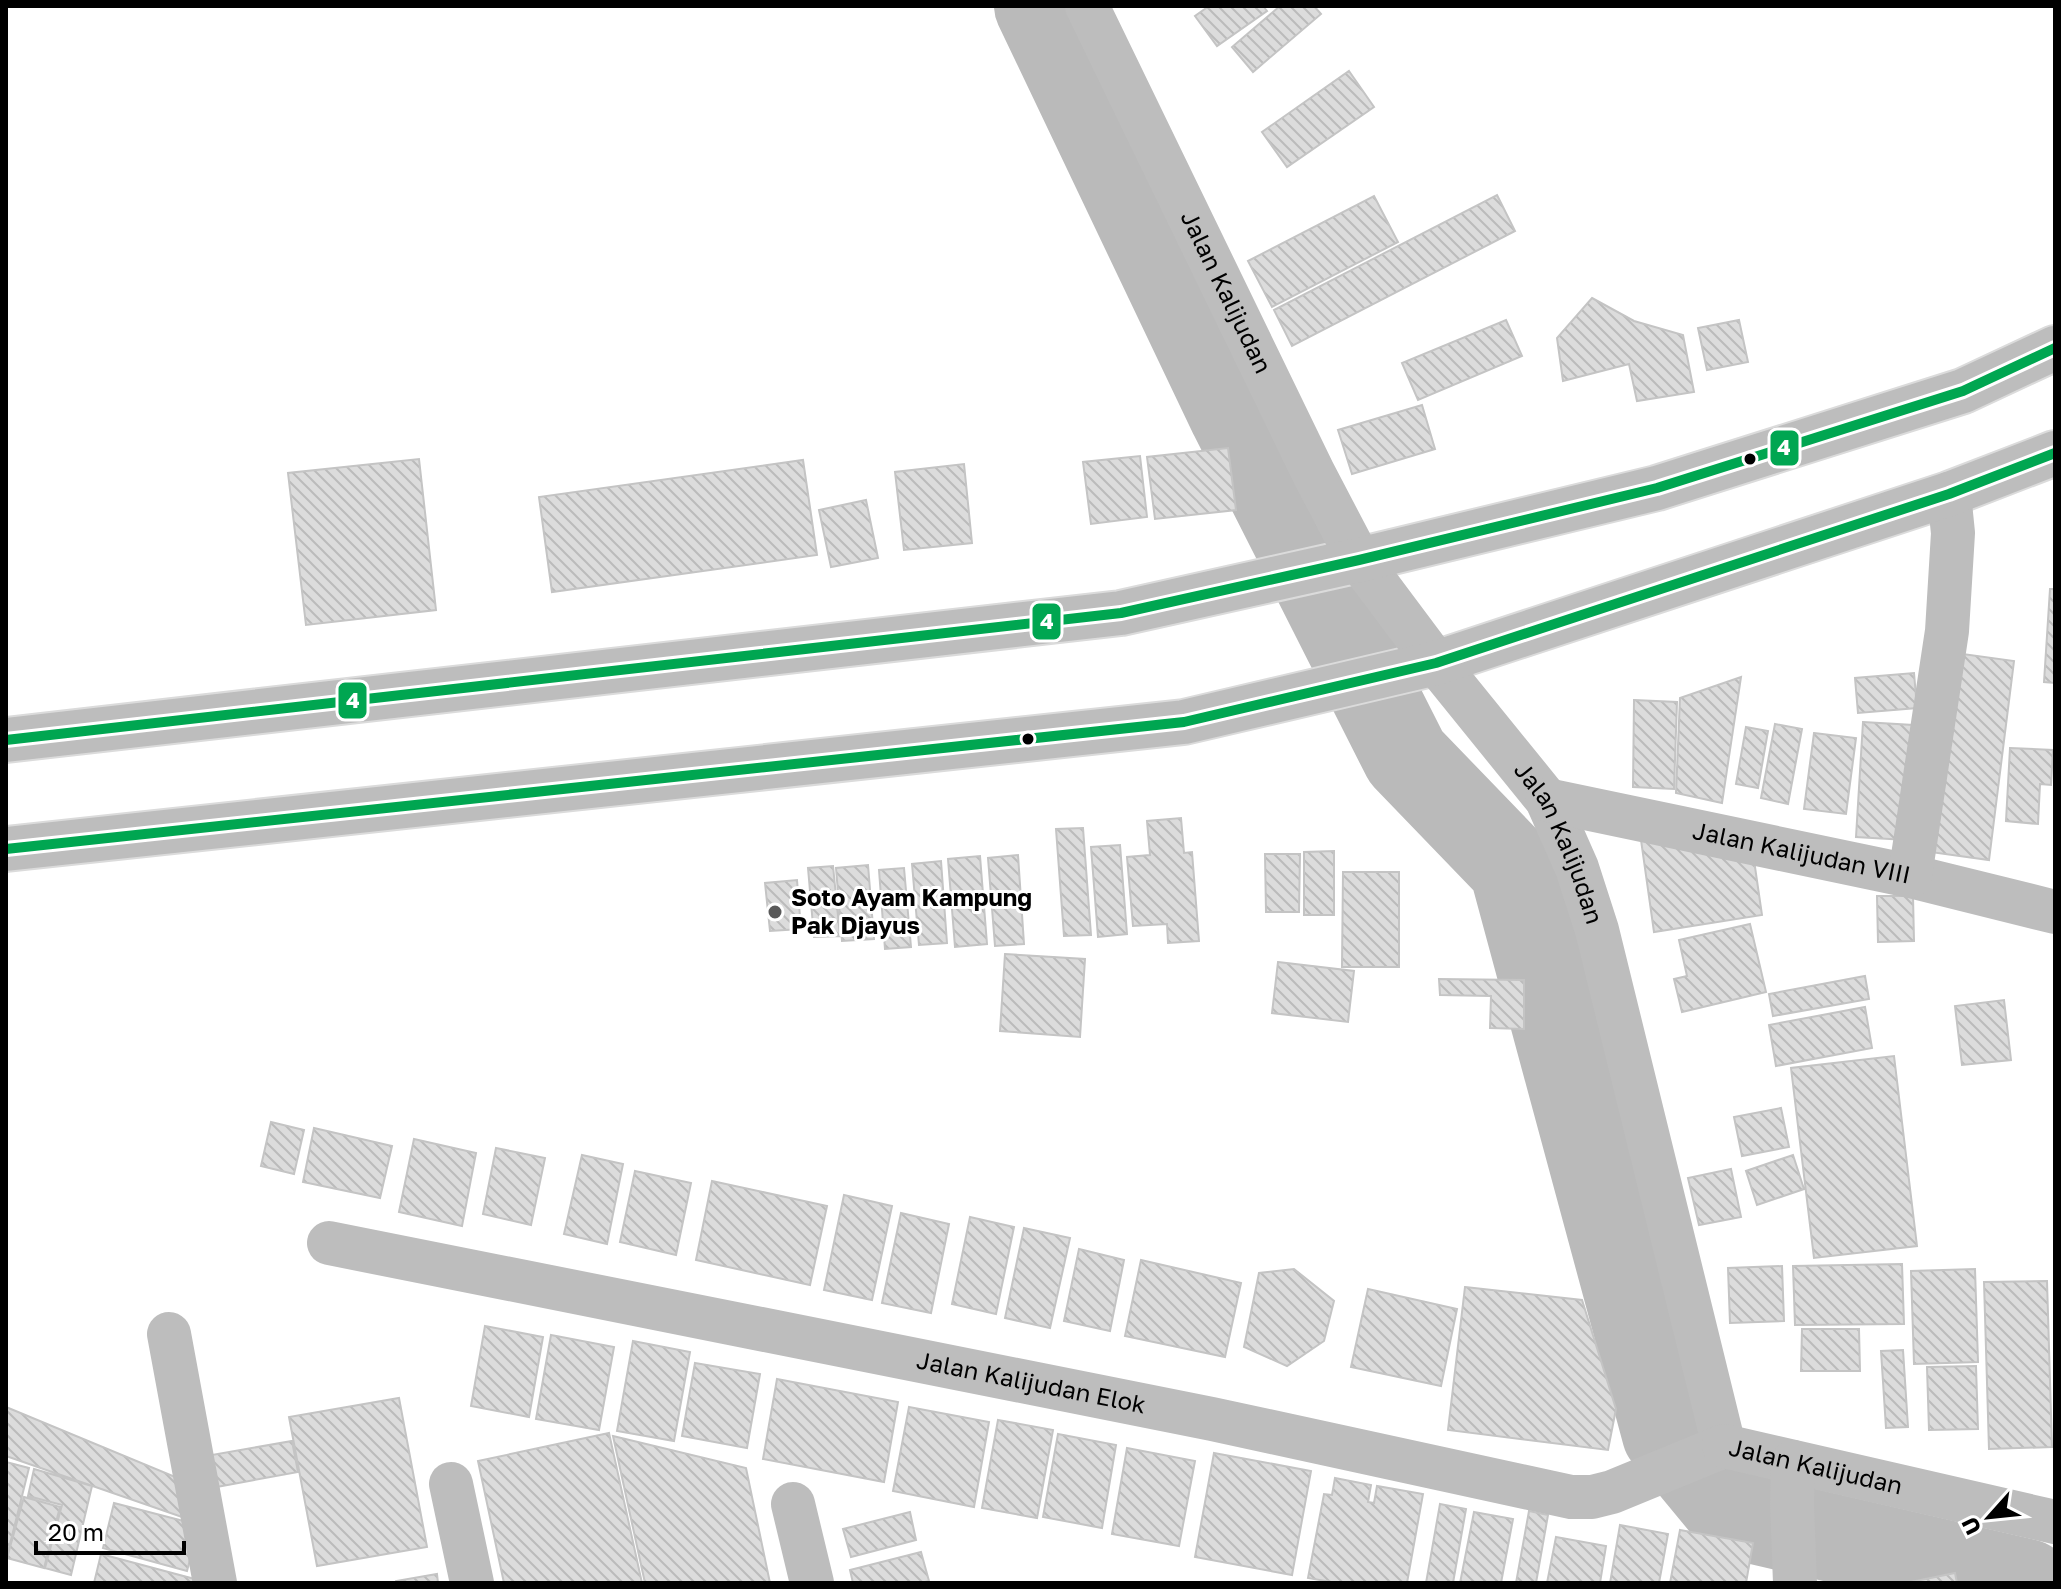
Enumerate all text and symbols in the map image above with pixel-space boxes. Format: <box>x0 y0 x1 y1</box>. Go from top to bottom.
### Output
street label: Jalan Kalijudan <box>1175 206 1279 377</box>
line badge: 4 <box>1769 429 1800 467</box>
text: 4 <box>1777 433 1791 460</box>
unlabelled marker <box>1742 451 1758 467</box>
line badge: 4 <box>1031 602 1062 641</box>
text: 4 <box>1040 607 1054 634</box>
line badge: 4 <box>337 681 368 720</box>
text: 4 <box>346 686 360 713</box>
unlabelled marker <box>1020 731 1036 747</box>
street label: Jalan Kalijudan <box>1509 755 1610 927</box>
street label: Jalan Kalijudan VIII <box>1690 815 1913 889</box>
place label: Soto Ayam Kampung Pak Djayus <box>791 882 1032 939</box>
marker: Soto Ayam Kampung Pak Djayus <box>766 903 784 921</box>
street label: Jalan Kalijudan Elok <box>914 1344 1149 1418</box>
street label: Jalan Kalijudan <box>1726 1432 1905 1500</box>
north arrow <box>1949 1477 2029 1557</box>
scale bar <box>36 1505 184 1555</box>
text: U <box>1955 1513 1986 1540</box>
text: 20 m <box>48 1517 104 1546</box>

